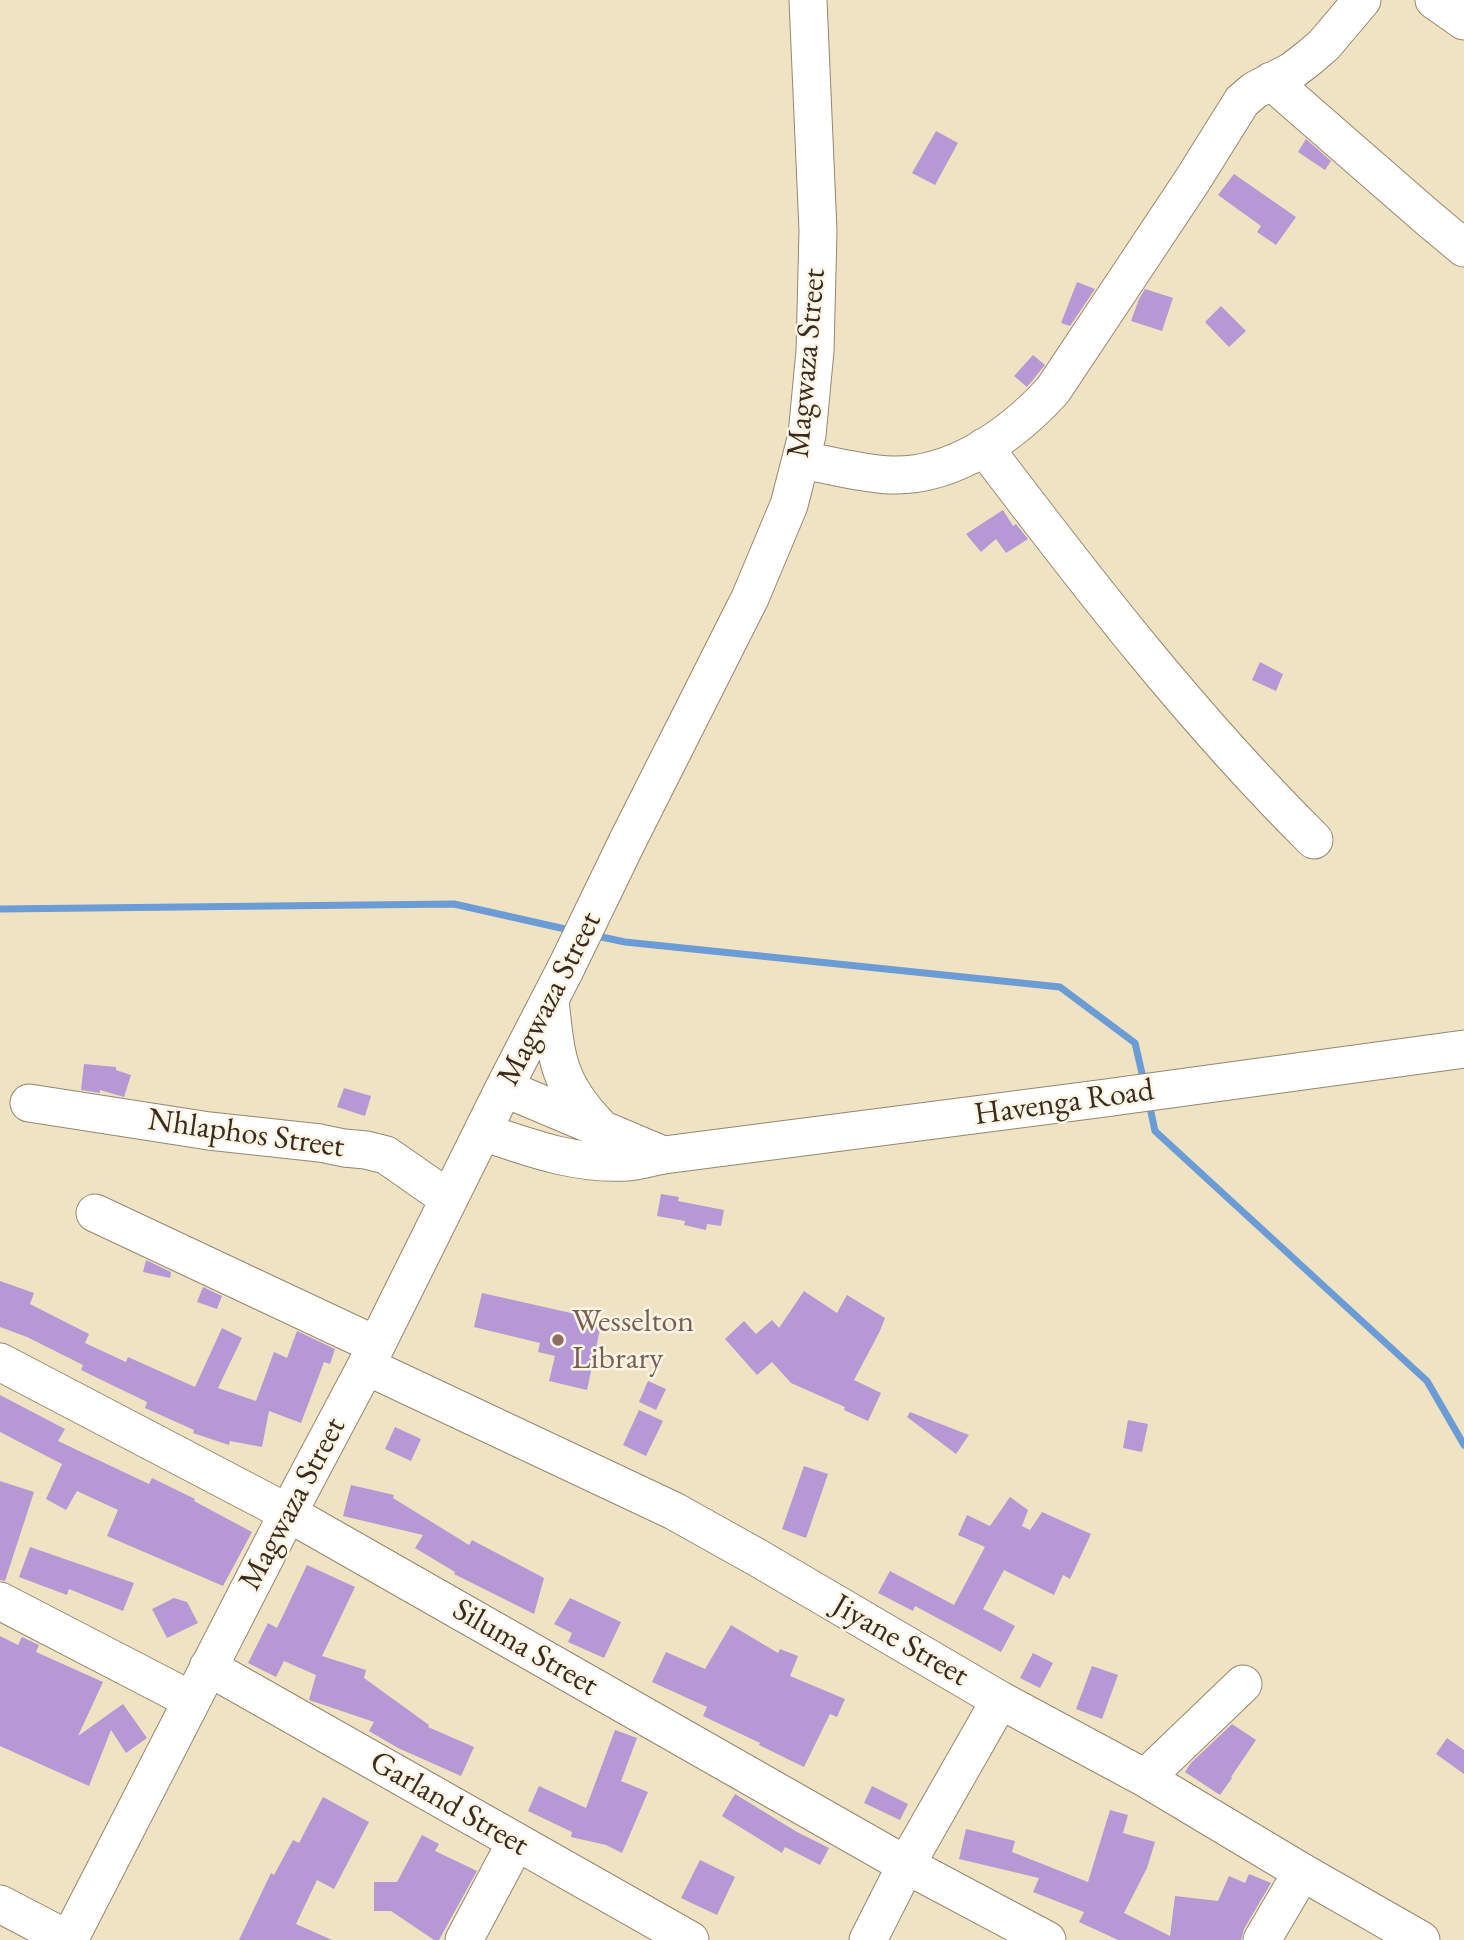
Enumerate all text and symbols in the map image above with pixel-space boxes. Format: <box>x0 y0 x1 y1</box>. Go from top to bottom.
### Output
street label: Magwaza Street <box>780 267 834 459</box>
street label: Magwaza Street <box>490 906 610 1092</box>
street label: Havenga Road <box>972 1071 1156 1135</box>
street label: Nhlaphos Street <box>145 1101 347 1167</box>
place label: Wesselton Library <box>572 1303 694 1378</box>
marker: Wesselton Library <box>550 1332 566 1348</box>
street label: Magwaza Street <box>231 1411 355 1597</box>
street label: Jiyane Street <box>825 1587 975 1695</box>
street label: Siluma Street <box>445 1591 605 1705</box>
street label: Garland Street <box>363 1743 535 1865</box>

